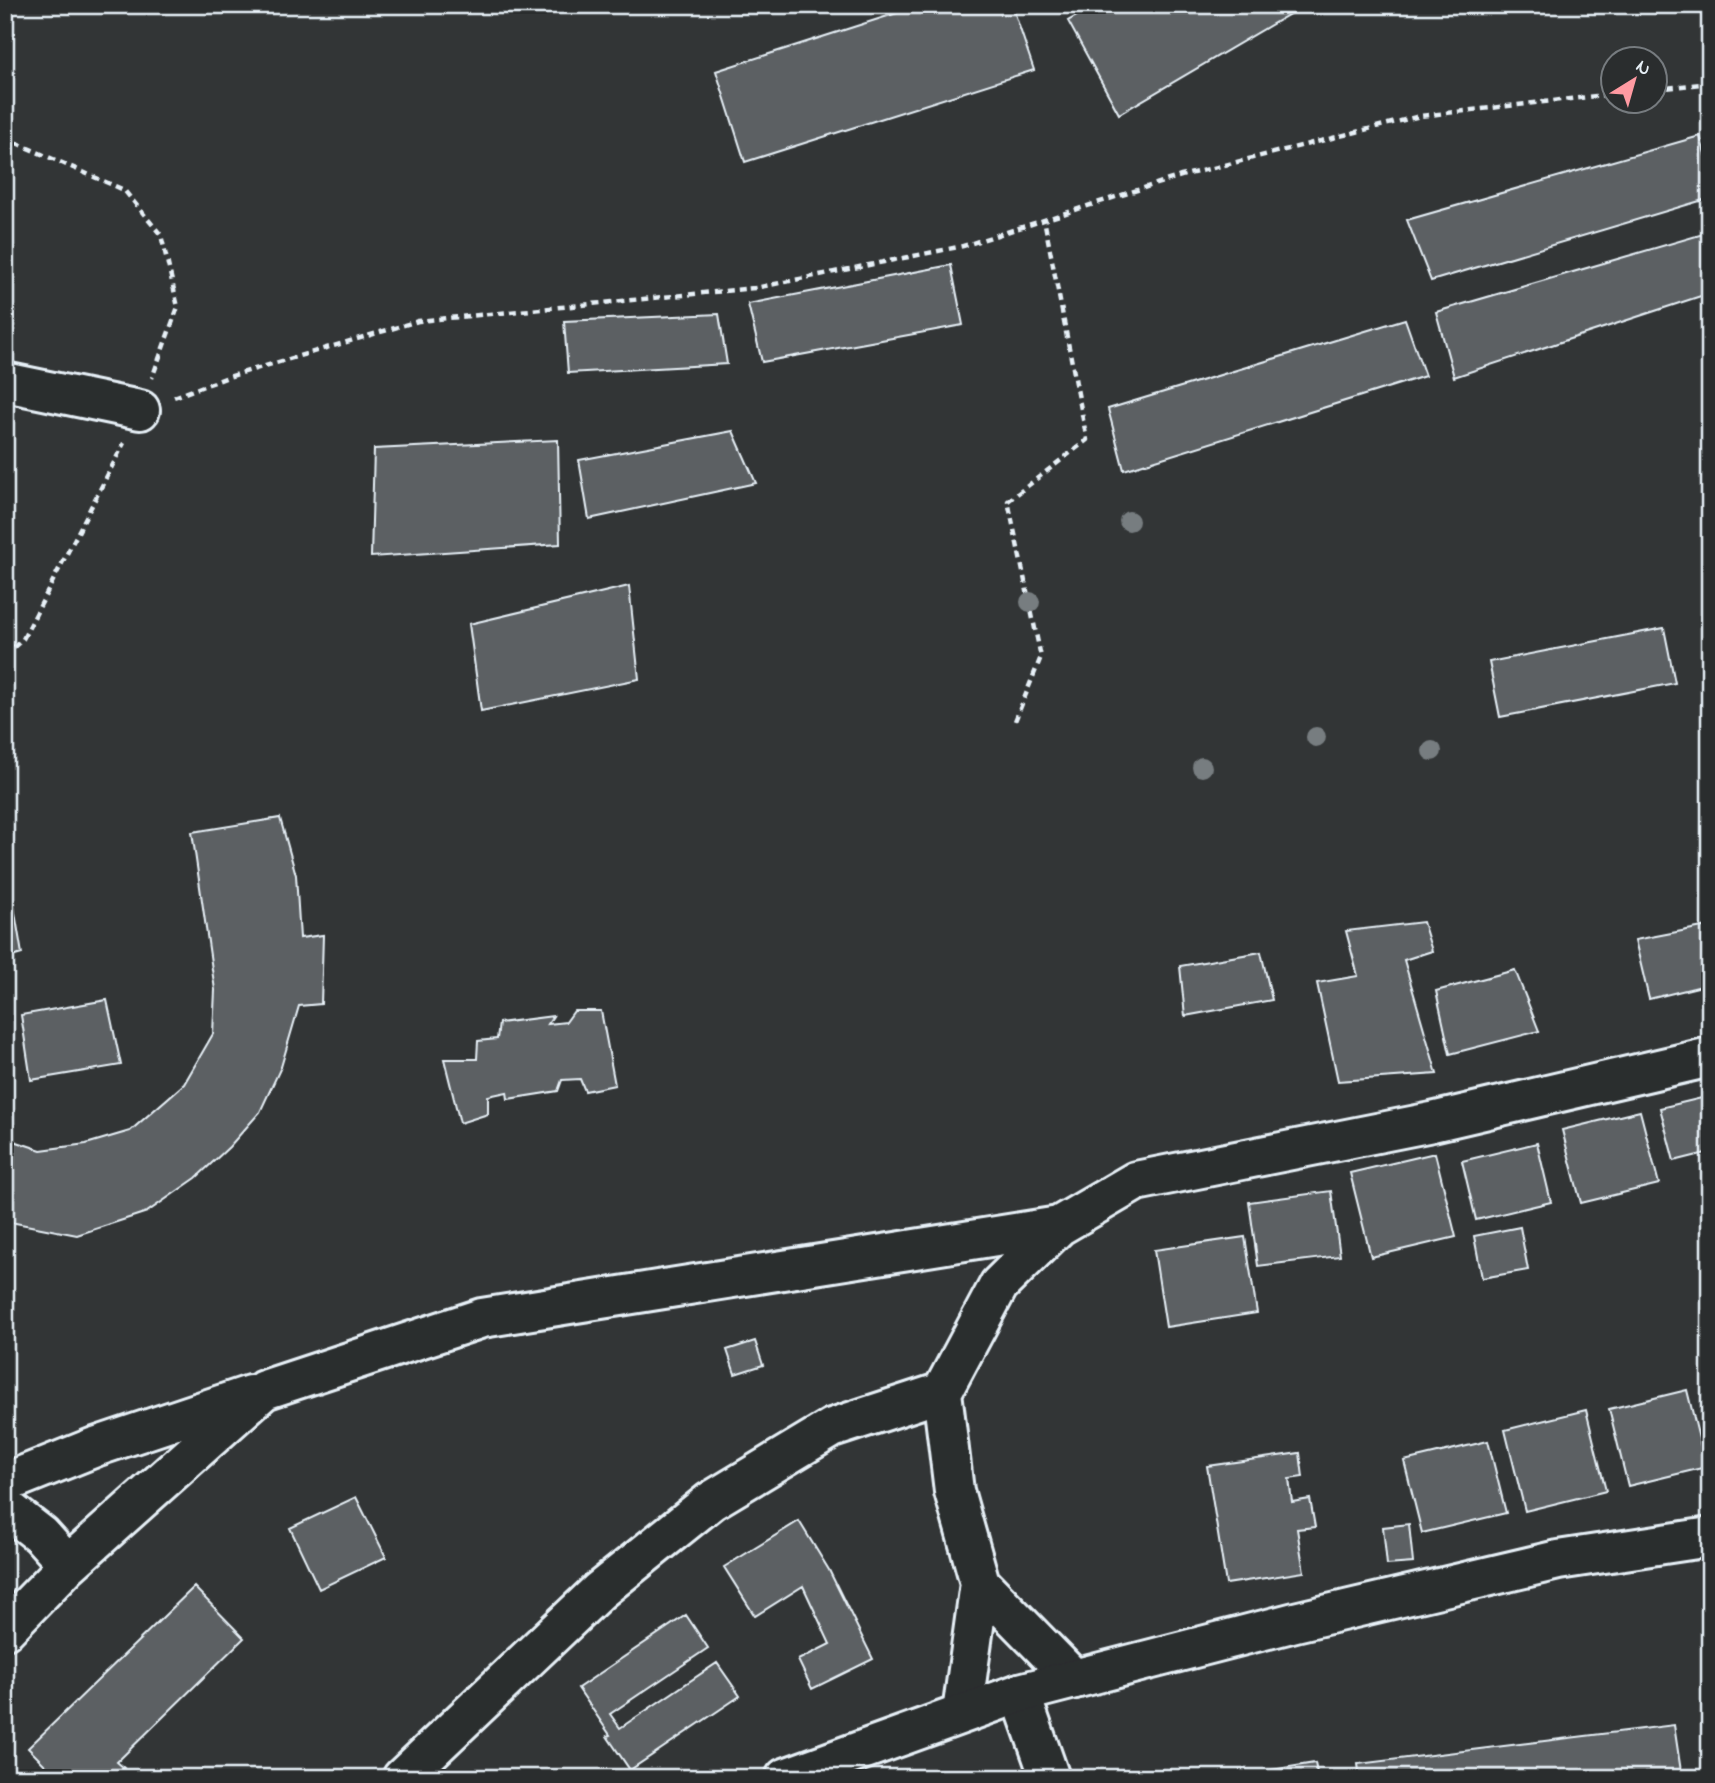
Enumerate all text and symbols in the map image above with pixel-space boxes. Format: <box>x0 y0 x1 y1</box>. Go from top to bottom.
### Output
north arrow <box>1600 46 1670 116</box>
text: N <box>1629 54 1656 83</box>

